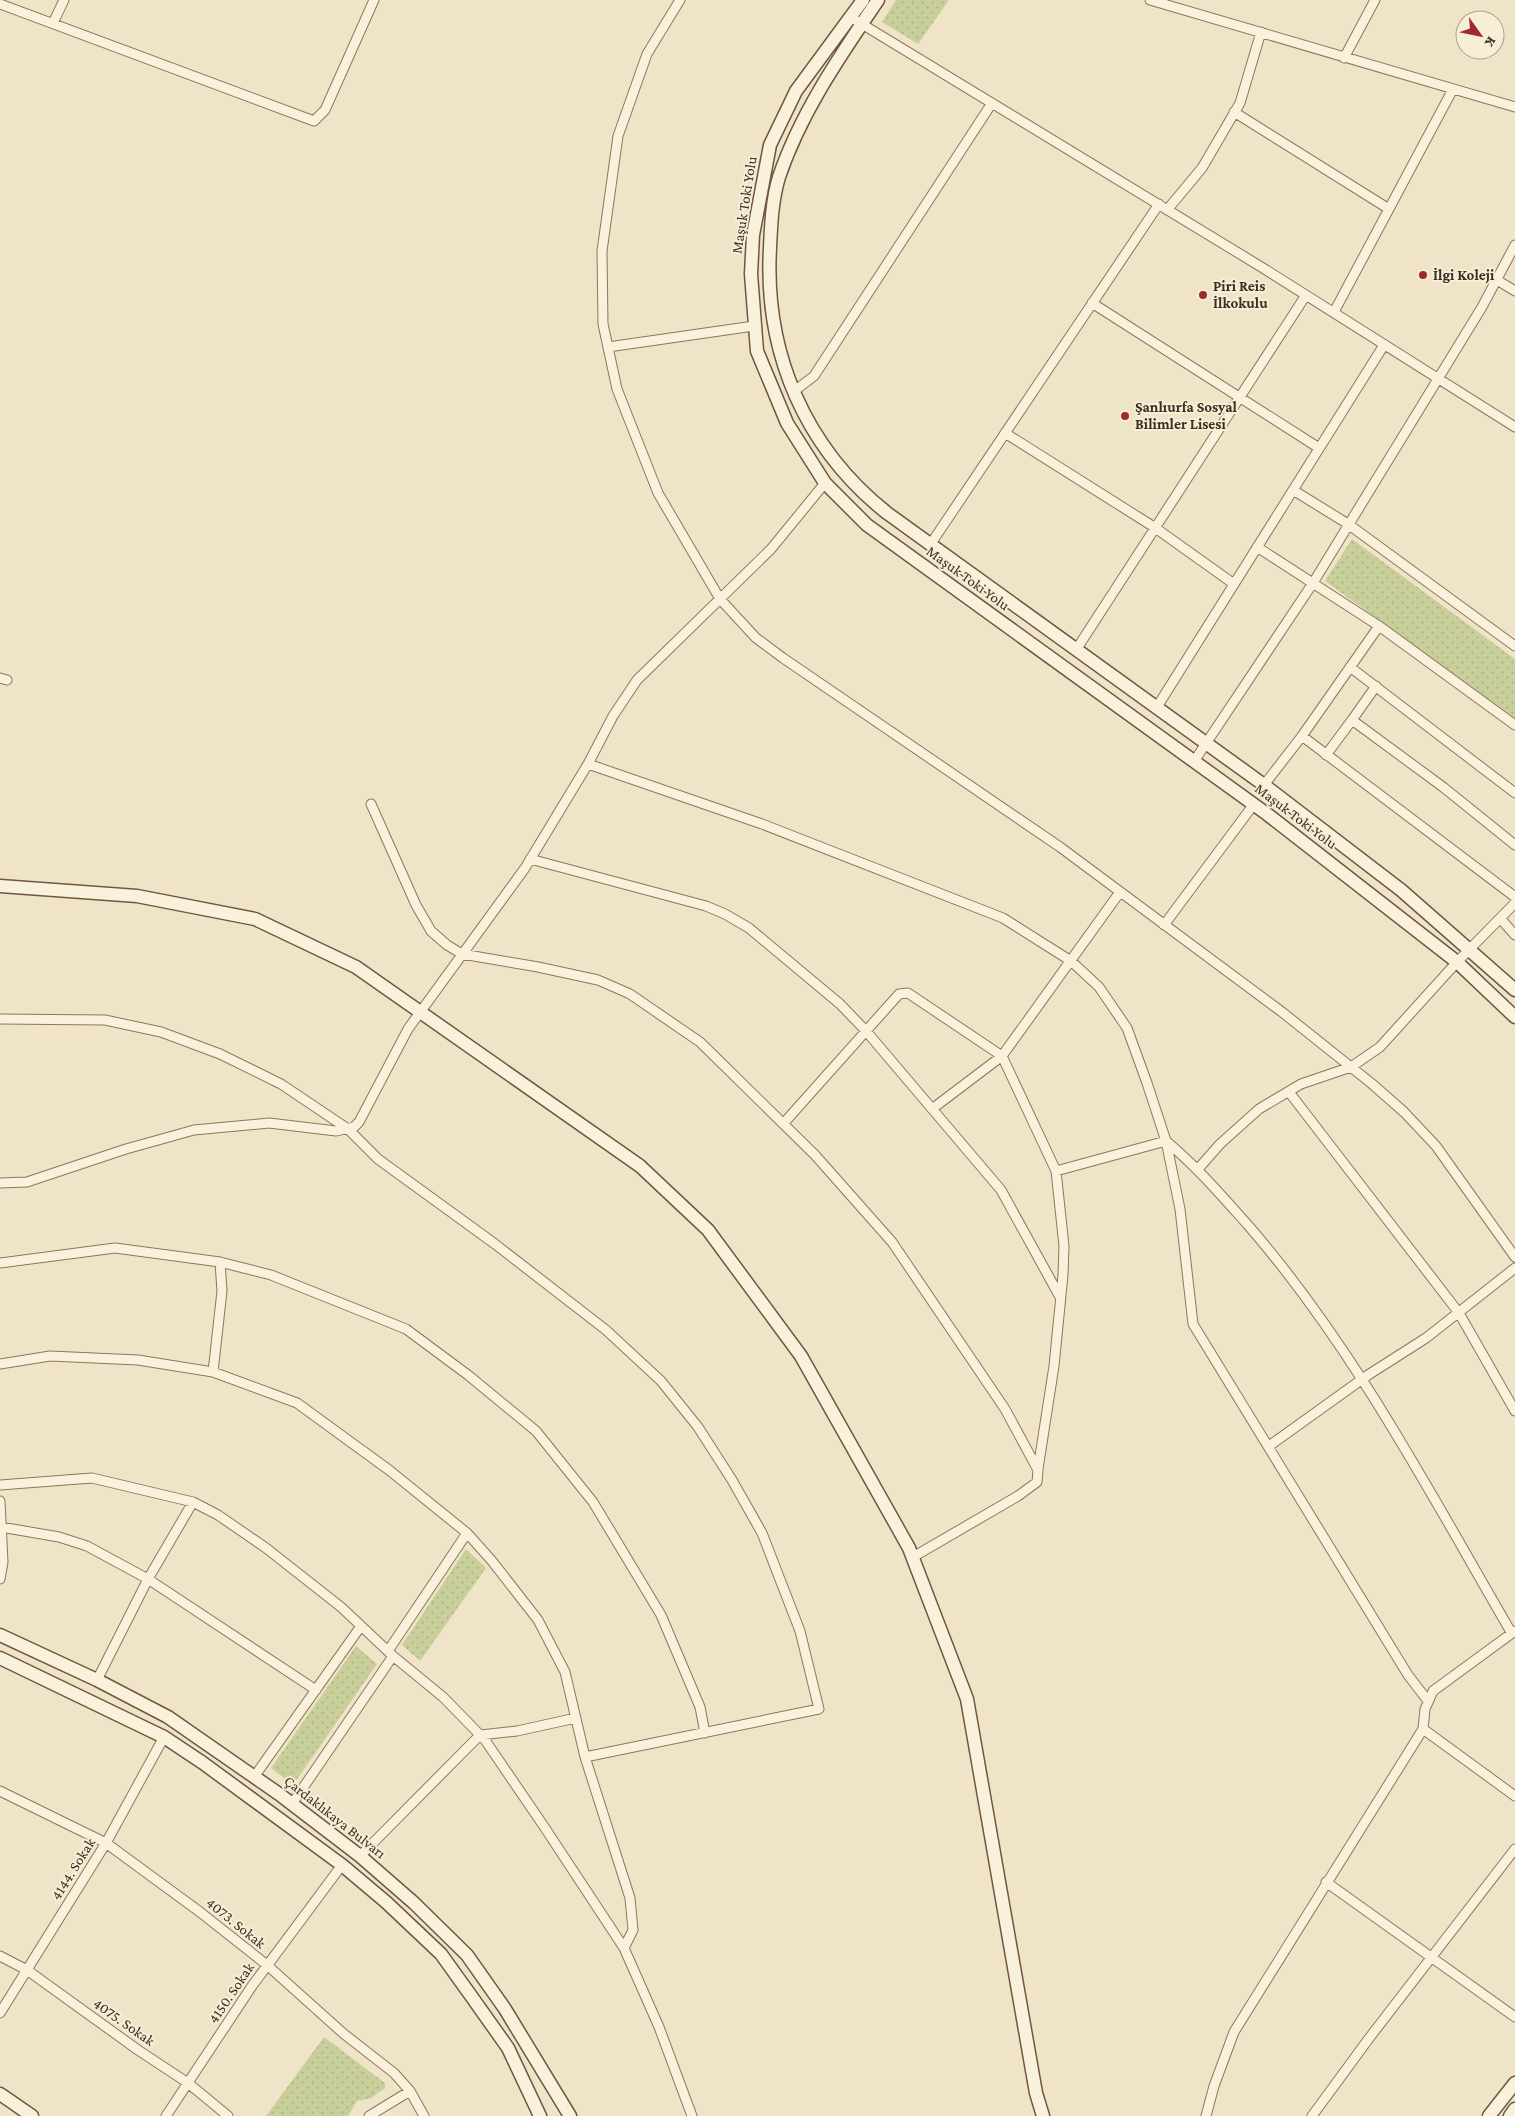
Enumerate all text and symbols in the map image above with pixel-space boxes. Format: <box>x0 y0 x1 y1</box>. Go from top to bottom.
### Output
north arrow <box>1455 10 1505 60</box>
text: K <box>1481 34 1500 51</box>
street label: Maşuk Toki Yolu <box>728 155 761 255</box>
place label: İlgi Koleji <box>1433 267 1495 284</box>
marker: İlgi Koleji <box>1417 269 1429 281</box>
place label: Piri Reis İlkokulu <box>1213 278 1268 311</box>
marker: Piri Reis İlkokulu <box>1197 289 1209 301</box>
place label: Şanlıurfa Sosyal Bilimler Lisesi <box>1135 399 1237 432</box>
marker: Şanlıurfa Sosyal Bilimler Lisesi <box>1119 410 1131 422</box>
street label: Maşuk Toki Yolu <box>923 543 1013 614</box>
street label: Maşuk Toki Yolu <box>1251 780 1340 853</box>
street label: Çardaklıkaya Bulvarı <box>281 1772 389 1862</box>
street label: 4144. Sokak <box>48 1834 99 1903</box>
street label: 4073. Sokak <box>203 1894 269 1952</box>
street label: 4150. Sokak <box>205 1959 258 2026</box>
street label: 4075. Sokak <box>90 1995 159 2049</box>

